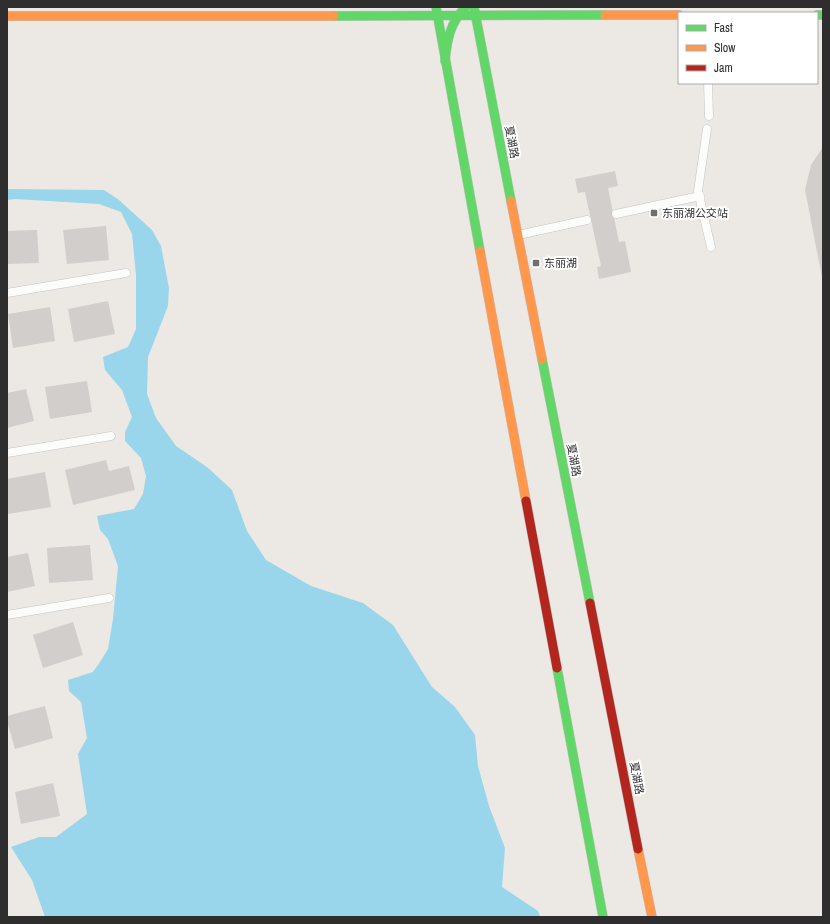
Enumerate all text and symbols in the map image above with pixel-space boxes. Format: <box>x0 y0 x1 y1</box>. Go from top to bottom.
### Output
legend <box>678 12 818 84</box>
text: Fast <box>714 20 733 36</box>
text: Slow <box>714 40 736 56</box>
text: Jam <box>714 60 733 76</box>
street label: 夏湖路 <box>502 124 522 160</box>
place label: 东丽湖公交站 <box>662 206 728 220</box>
marker: 东丽湖公交站 <box>649 208 659 218</box>
place label: 东丽湖 <box>544 256 577 270</box>
marker: 东丽湖 <box>531 258 541 268</box>
street label: 夏湖路 <box>564 442 584 478</box>
street label: 夏湖路 <box>627 760 647 796</box>

